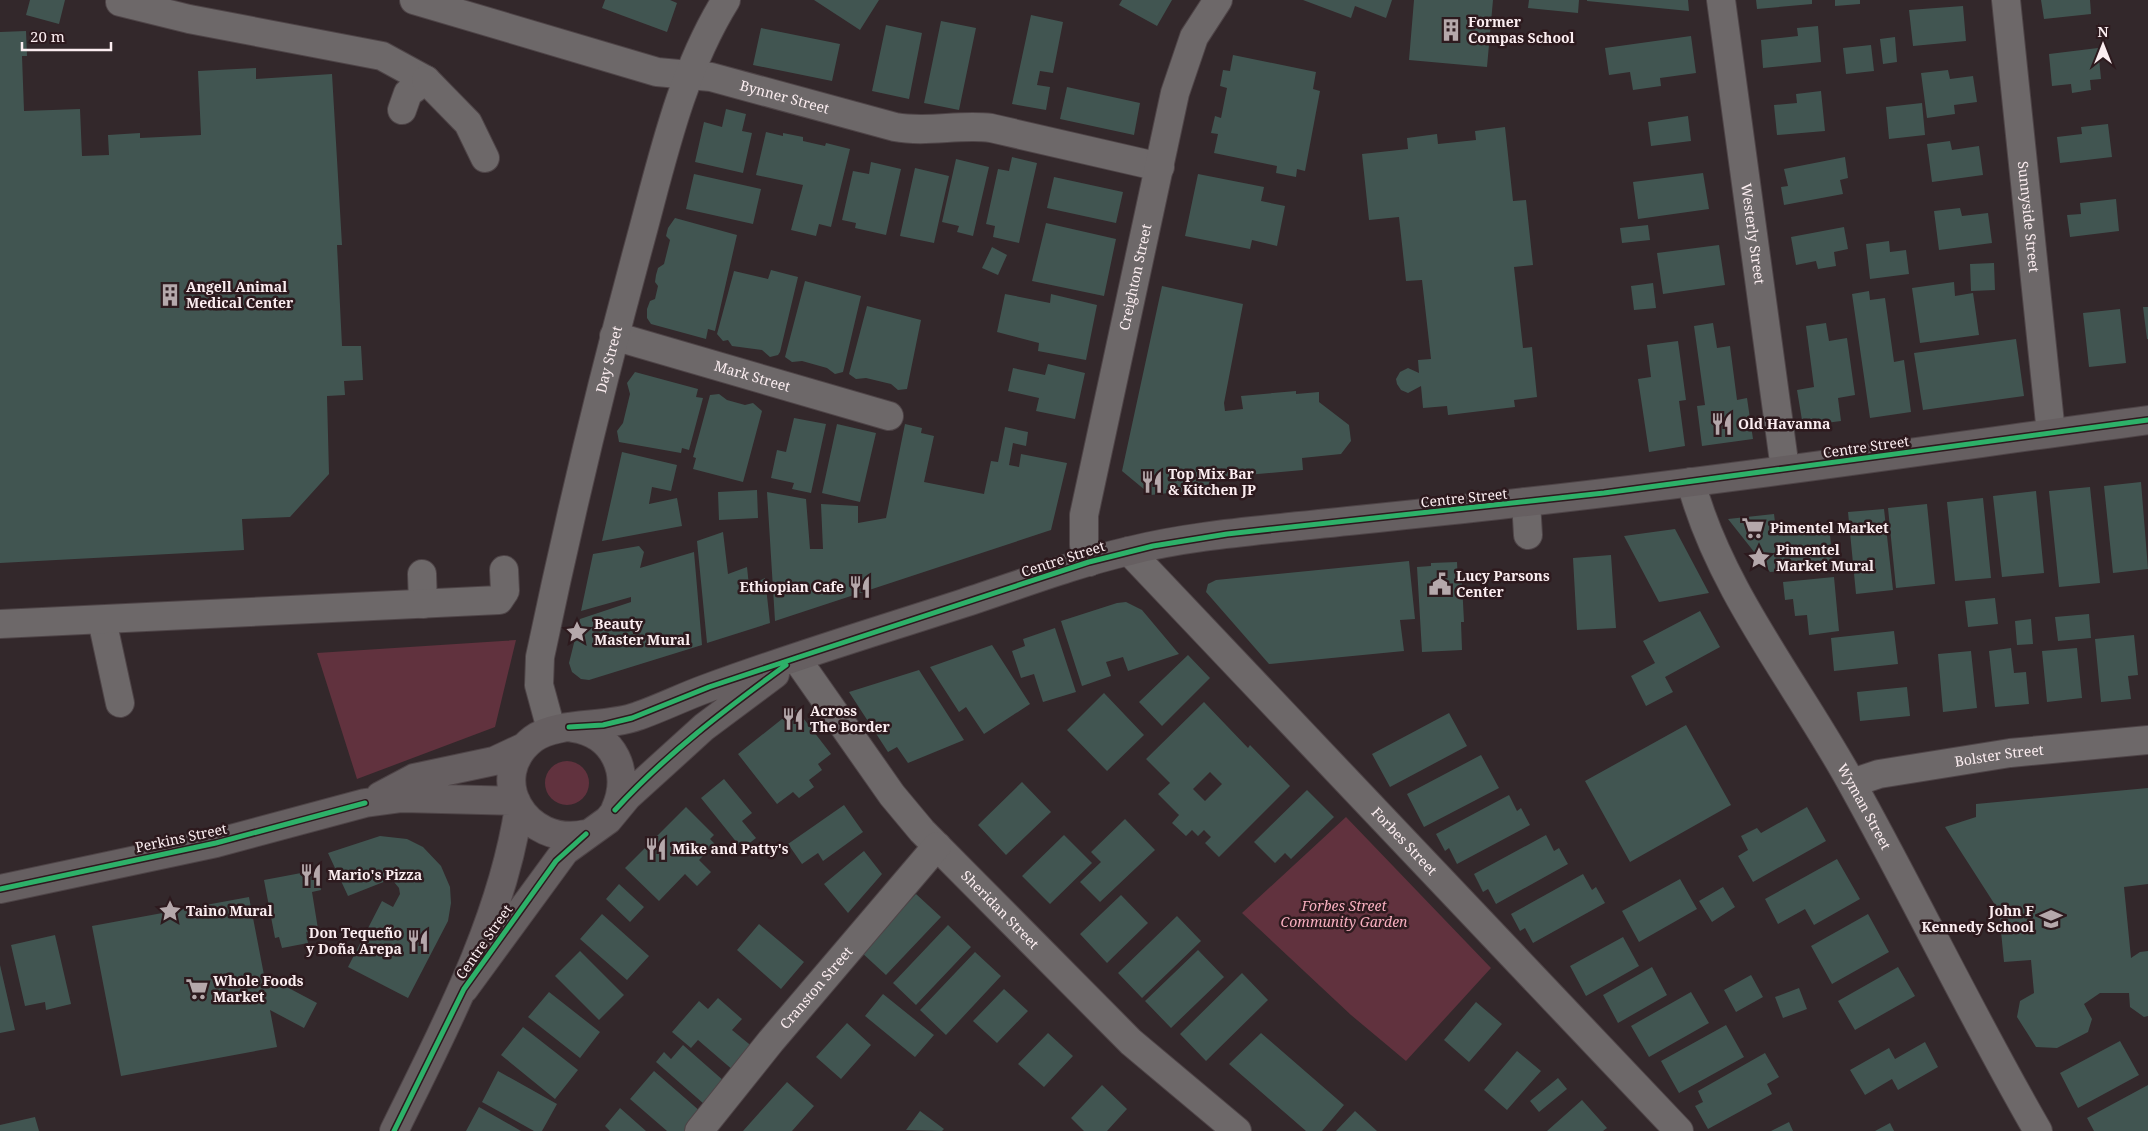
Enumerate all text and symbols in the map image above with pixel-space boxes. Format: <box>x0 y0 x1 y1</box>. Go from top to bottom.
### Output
place label: Former Compas School <box>1468 12 1575 47</box>
building icon: Former Compas School <box>1438 17 1464 43</box>
scale bar <box>22 20 111 52</box>
north arrow <box>2078 20 2128 70</box>
text: N <box>2097 22 2109 41</box>
text: 20 m <box>30 26 65 46</box>
street label: Bynner Street <box>738 75 832 118</box>
street label: Sunnyside Street <box>2014 160 2044 273</box>
street label: Westerly Street <box>1737 182 1770 286</box>
street label: Creighton Street <box>1114 222 1156 332</box>
place label: Angell Animal Medical Center <box>186 277 294 312</box>
building icon: Angell Animal Medical Center <box>157 282 183 308</box>
street label: Day Street <box>591 324 626 395</box>
street label: Mark Street <box>712 356 793 396</box>
restaurant icon: Old Havanna <box>1709 411 1735 437</box>
place label: Old Havanna <box>1738 414 1831 433</box>
street label: Centre Street <box>1822 431 1910 462</box>
place label: Top Mix Bar & Kitchen JP <box>1168 464 1256 499</box>
restaurant icon: Top Mix Bar & Kitchen JP <box>1139 469 1165 495</box>
street label: Centre Street <box>1420 484 1508 511</box>
supermarket icon: Pimentel Market <box>1740 515 1766 541</box>
place label: Pimentel Market <box>1770 518 1889 537</box>
street label: Centre Street <box>1019 536 1107 581</box>
place label: Pimentel Market Mural <box>1776 540 1874 575</box>
place icon: Pimentel Market Mural <box>1746 545 1772 571</box>
place label: Lucy Parsons Center <box>1456 566 1550 601</box>
public building icon: Lucy Parsons Center <box>1427 571 1453 597</box>
restaurant icon: Ethiopian Cafe <box>847 574 873 600</box>
place label: Ethiopian Cafe <box>740 577 844 596</box>
place label: Beauty Master Mural <box>594 614 690 649</box>
place icon: Beauty Master Mural <box>564 619 590 645</box>
place label: Across The Border <box>810 701 891 736</box>
restaurant icon: Across The Border <box>780 706 806 732</box>
street label: Bolster Street <box>1953 740 2044 771</box>
street label: Wyman Street <box>1833 760 1896 853</box>
street label: Forbes Street <box>1368 803 1442 879</box>
street label: Perkins Street <box>133 819 229 856</box>
restaurant icon: Mike and Patty's <box>643 836 669 862</box>
place label: Mike and Patty's <box>672 839 789 858</box>
restaurant icon: Mario's Pizza <box>298 862 324 888</box>
place label: Mario's Pizza <box>328 865 422 884</box>
street label: Sheridan Street <box>957 866 1044 953</box>
park label: Forbes Street Community Garden <box>1281 896 1408 931</box>
place icon: Taino Mural <box>157 898 183 924</box>
place label: Taino Mural <box>186 901 273 920</box>
street label: Centre Street <box>451 901 516 983</box>
place label: John F Kennedy School <box>1922 901 2034 936</box>
school or university icon: John F Kennedy School <box>2038 906 2064 932</box>
place label: Don Tequeño y Doña Arepa <box>306 923 402 958</box>
restaurant icon: Don Tequeño y Doña Arepa <box>405 928 431 954</box>
street label: Cranston Street <box>775 942 856 1033</box>
place label: Whole Foods Market <box>213 971 304 1006</box>
supermarket icon: Whole Foods Market <box>184 976 210 1002</box>

